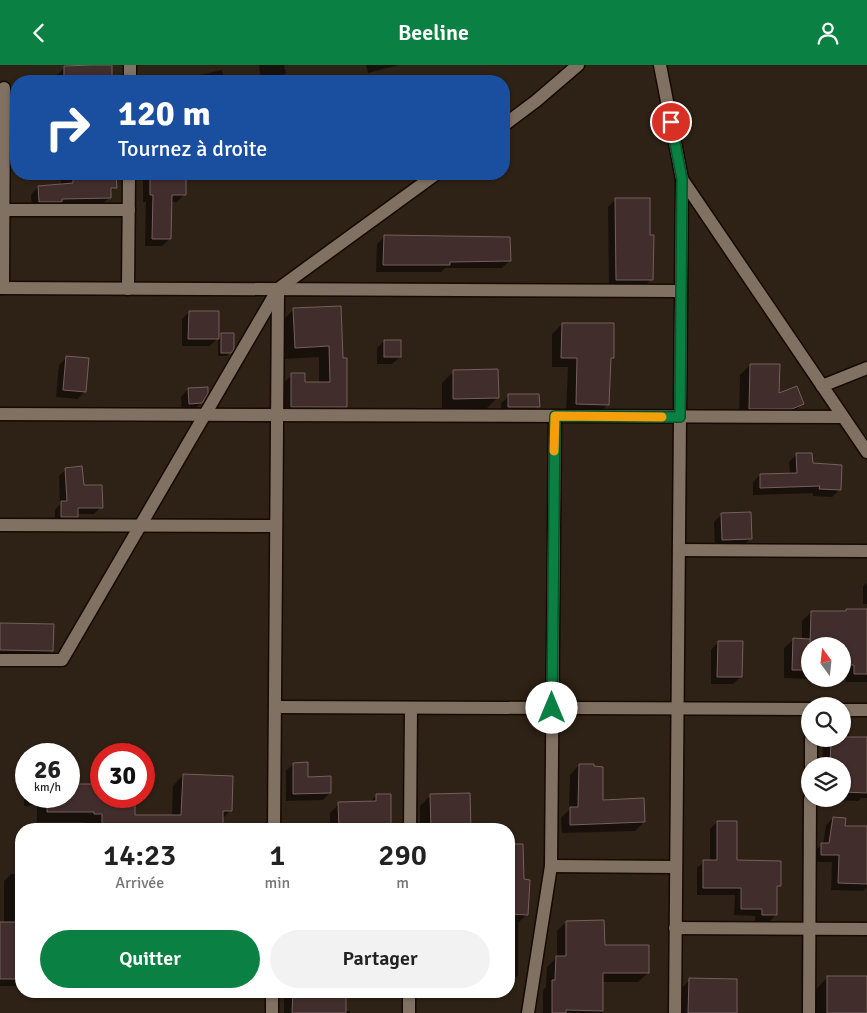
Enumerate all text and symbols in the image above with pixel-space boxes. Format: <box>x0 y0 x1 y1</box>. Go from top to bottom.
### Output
icon: back <box>25 19 53 47</box>
text: Beeline <box>398 19 469 46</box>
icon: person <box>814 19 842 47</box>
text: 120 m <box>118 92 211 135</box>
icon: right <box>35 95 100 160</box>
pin <box>650 101 692 143</box>
icon: arrive <box>657 108 685 136</box>
text: Tournez à droite <box>118 135 267 162</box>
north arrow <box>801 637 851 687</box>
map controls <box>801 637 851 807</box>
position arrow <box>525 681 577 733</box>
button: search <box>801 697 851 747</box>
speed limit sign: 30 <box>90 743 155 808</box>
text: 26 <box>34 754 61 785</box>
button: layers <box>801 757 851 807</box>
text: km/h <box>34 780 61 795</box>
text: 14:23 <box>103 837 176 874</box>
text: 1 <box>269 837 285 874</box>
text: 290 <box>378 837 427 874</box>
text: Arrivée <box>115 873 164 893</box>
text: min <box>264 873 290 893</box>
text: m <box>396 873 409 893</box>
button: Quitter <box>40 930 260 988</box>
button: Partager <box>270 930 490 988</box>

